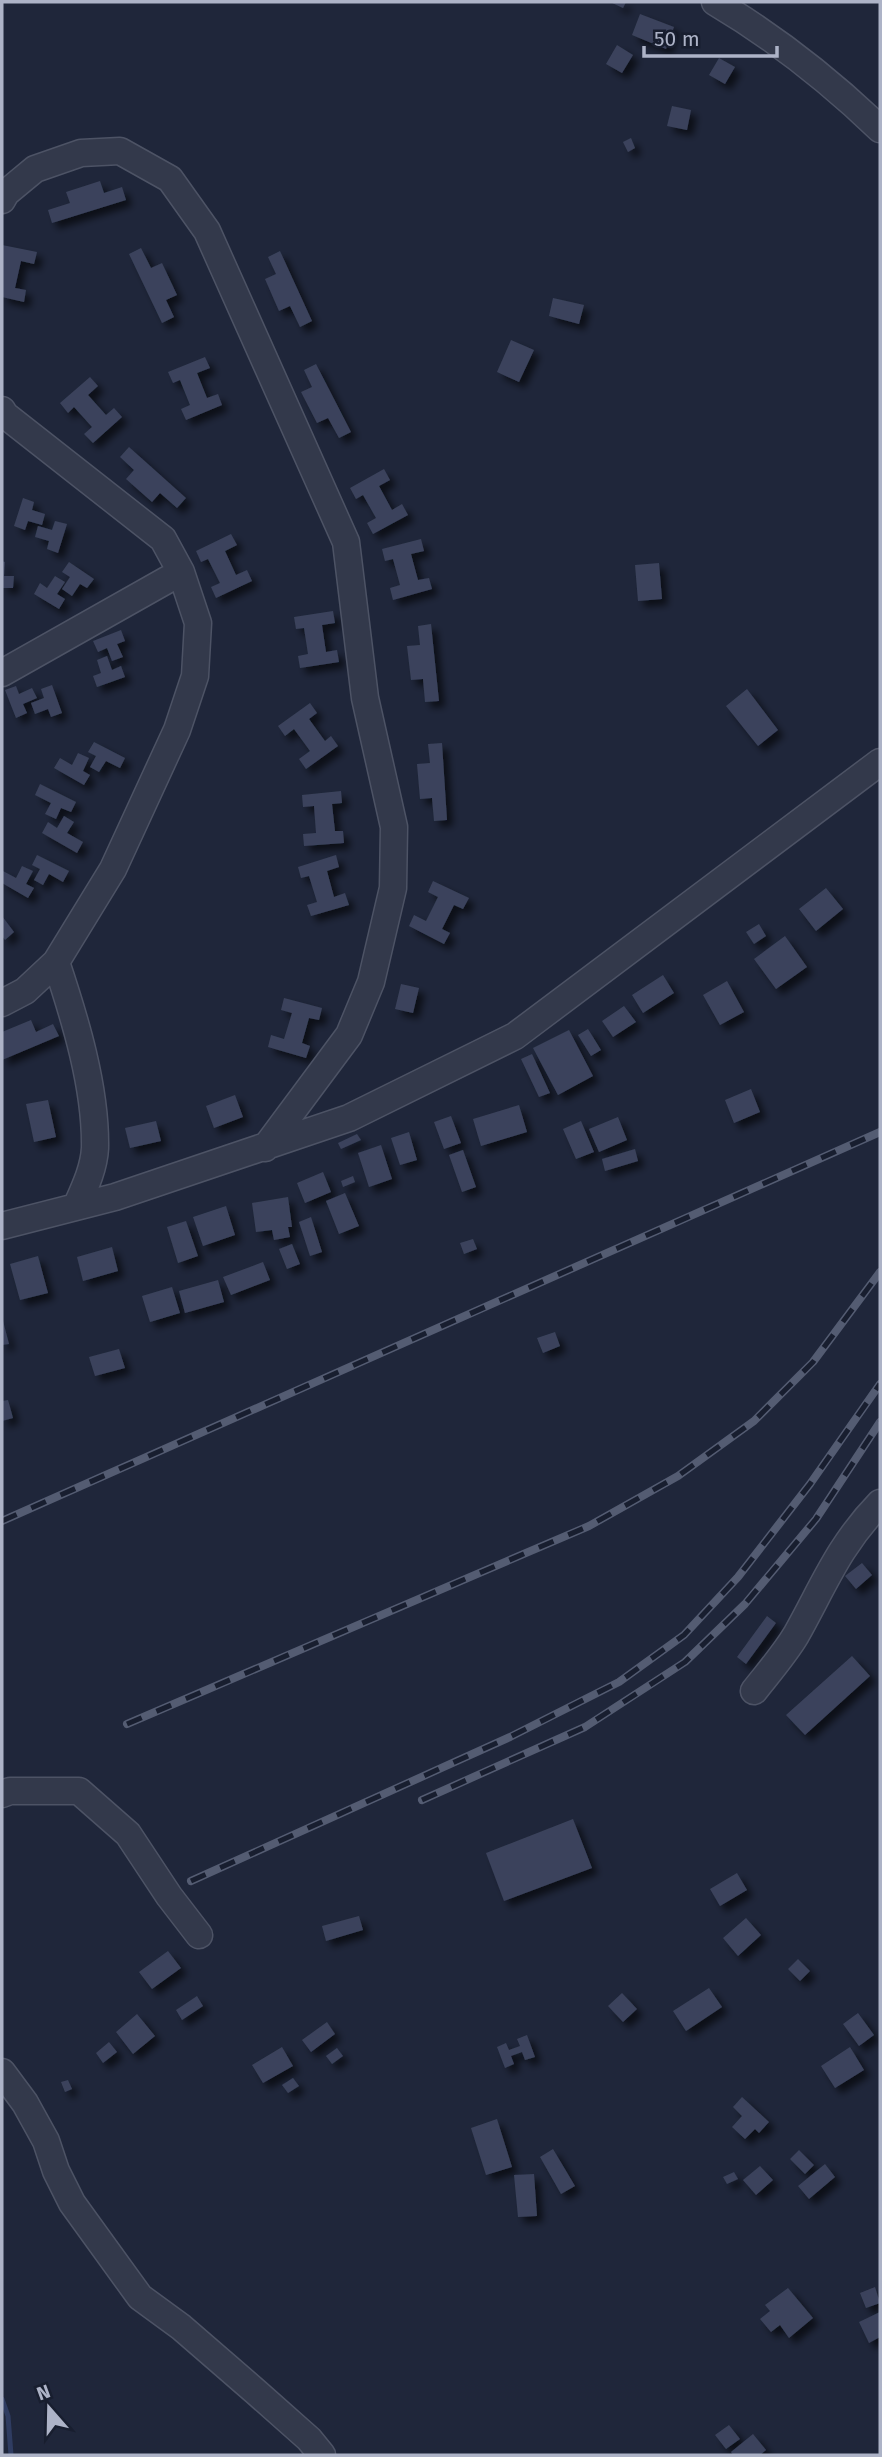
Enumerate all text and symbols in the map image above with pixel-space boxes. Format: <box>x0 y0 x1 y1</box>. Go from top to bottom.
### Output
scale bar <box>644 14 777 58</box>
text: 50 m <box>654 26 700 52</box>
north arrow <box>14 2373 84 2443</box>
text: N <box>33 2380 53 2405</box>

